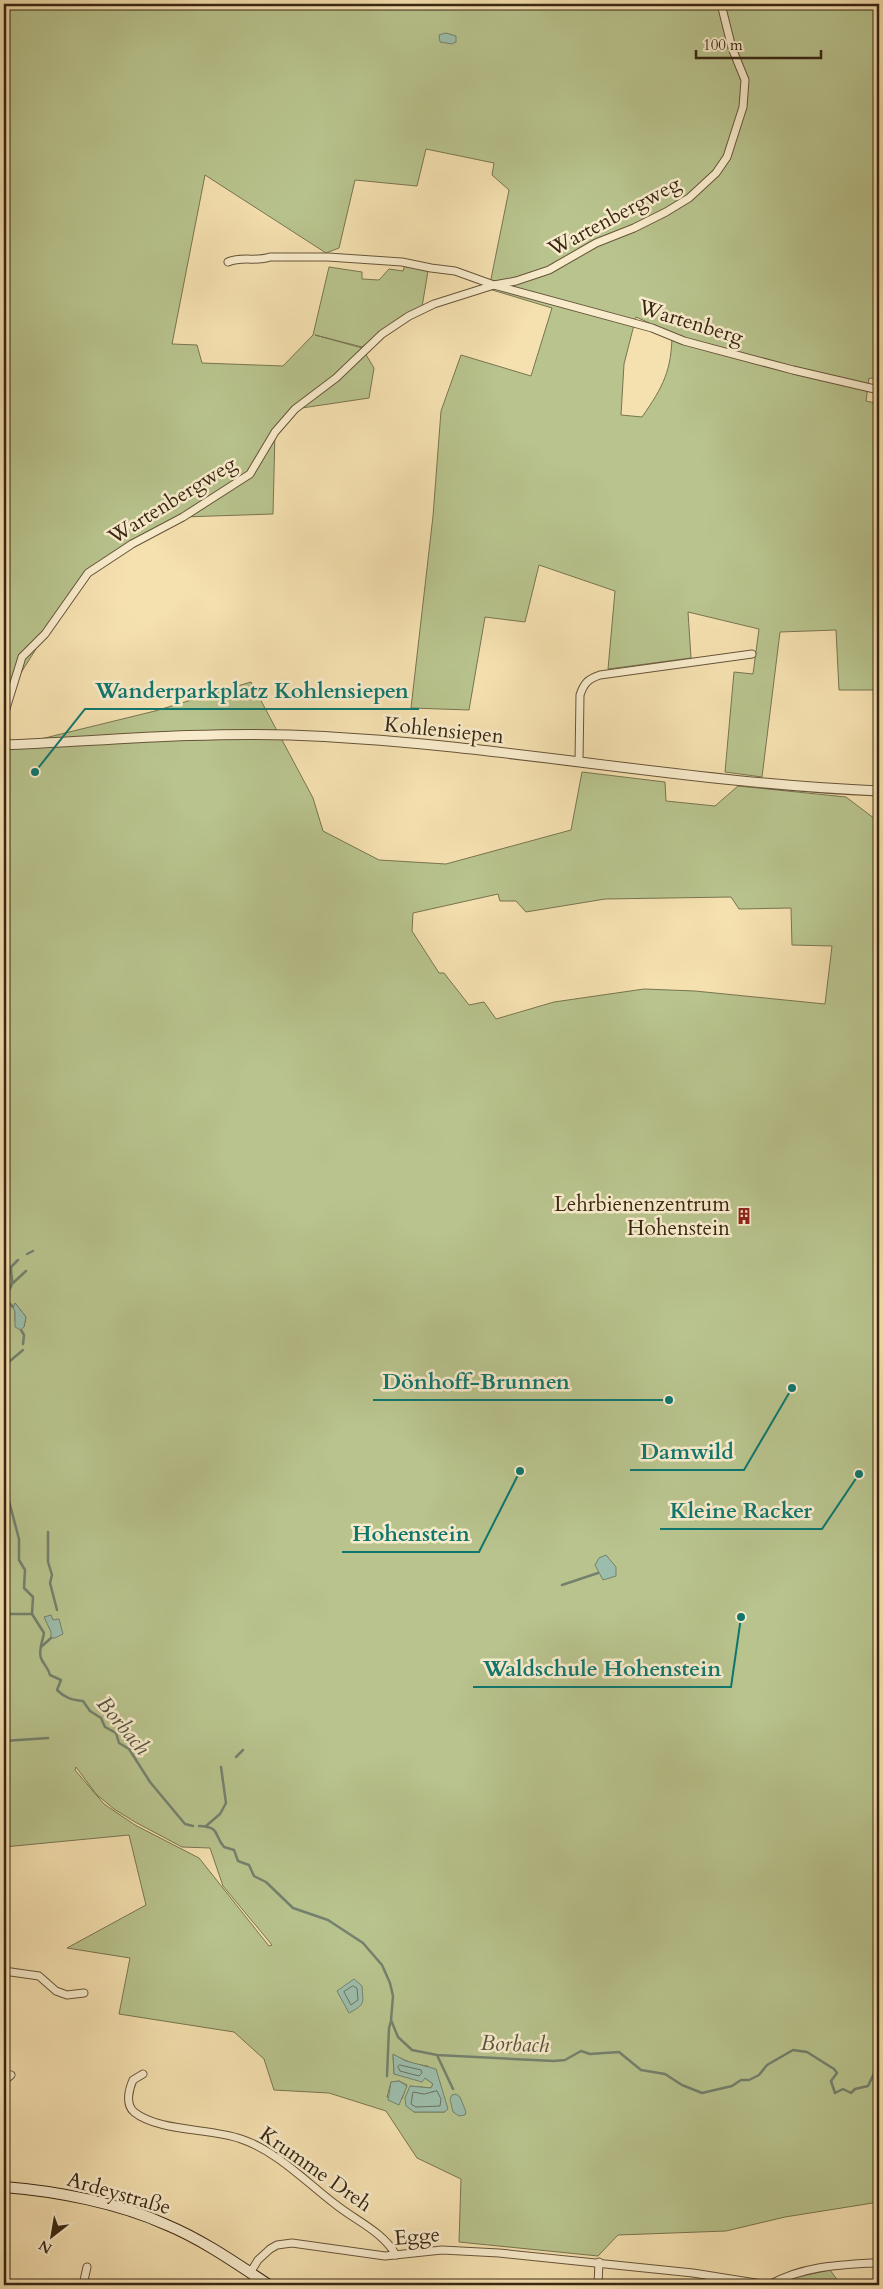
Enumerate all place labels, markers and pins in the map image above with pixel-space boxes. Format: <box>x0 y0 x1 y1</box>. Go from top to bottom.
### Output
callout: Wanderparkplatz Kohlensiepen <box>85 672 419 709</box>
place label: Lehrbienenzentrum Hohenstein <box>554 1190 730 1243</box>
building icon: Lehrbienenzentrum Hohenstein <box>734 1206 754 1226</box>
callout: Dönhoff-Brunnen <box>373 1363 580 1400</box>
callout: Damwild <box>630 1433 744 1470</box>
callout: Kleine Racker <box>660 1492 822 1529</box>
callout: Hohenstein <box>342 1515 479 1552</box>
callout: Waldschule Hohenstein <box>473 1650 731 1687</box>

